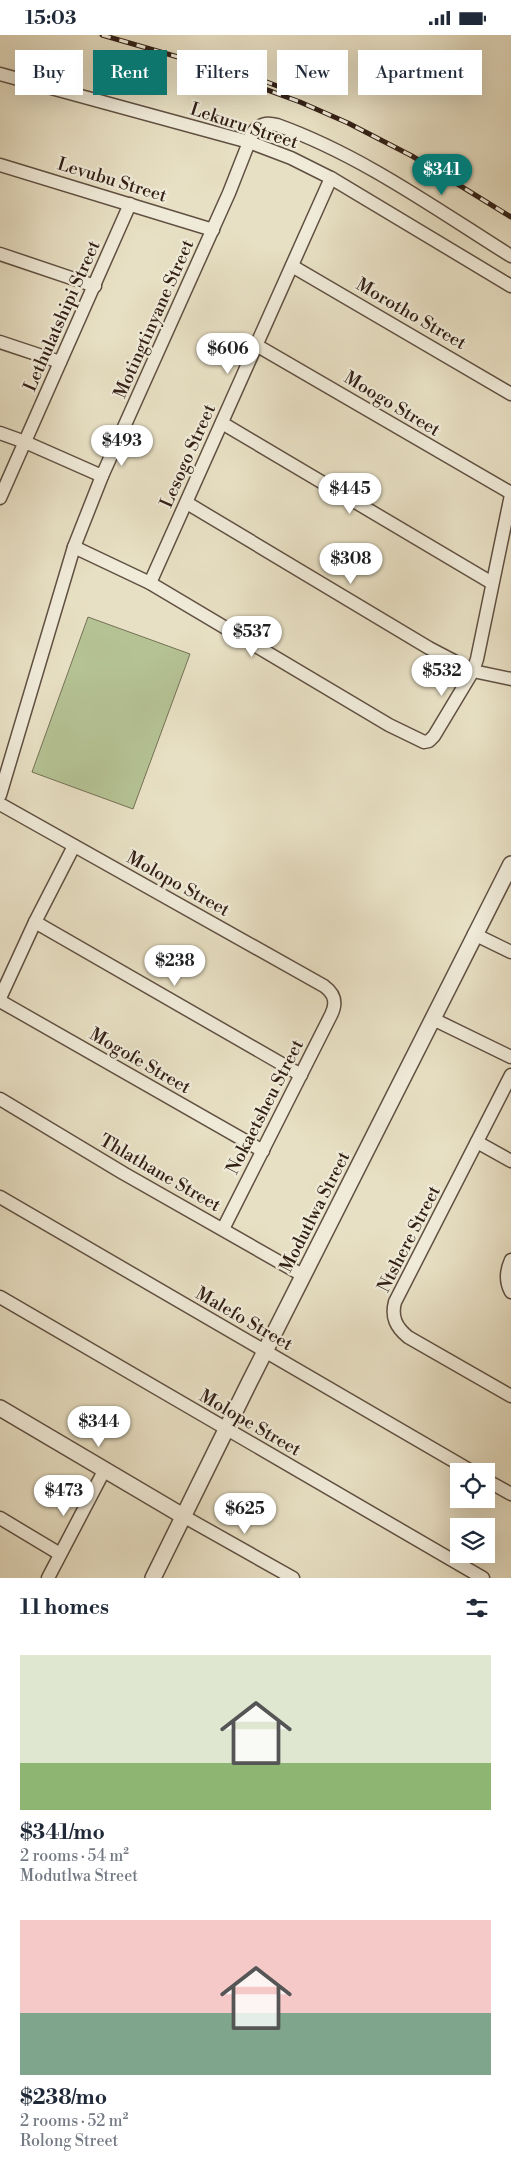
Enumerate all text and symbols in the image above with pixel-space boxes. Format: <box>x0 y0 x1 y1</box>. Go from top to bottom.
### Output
text: 15:03 <box>25 6 76 30</box>
chip: Buy <box>15 50 83 95</box>
chip: Rent <box>93 50 167 95</box>
chip: Filters <box>177 50 267 95</box>
chip: New <box>277 50 348 95</box>
chip: Apartment <box>358 50 482 95</box>
street label: Lekuru Street <box>187 98 302 154</box>
street label: Levubu Street <box>54 152 170 208</box>
pin: $341 <box>412 154 472 196</box>
text: $341 <box>423 160 461 180</box>
street label: Motingtinyane Street <box>109 235 200 402</box>
street label: Lethulatshipi Street <box>18 236 106 395</box>
street label: Morotho Street <box>352 273 471 355</box>
pin: $606 <box>198 333 258 375</box>
text: $606 <box>207 339 249 359</box>
street label: Moogo Street <box>340 366 445 442</box>
street label: Lesogo Street <box>155 400 221 511</box>
pin: $493 <box>92 425 152 467</box>
text: $493 <box>102 431 142 451</box>
pin: $445 <box>320 473 380 515</box>
text: $445 <box>329 479 371 499</box>
pin: $308 <box>321 543 381 585</box>
text: $308 <box>331 549 371 569</box>
pin: $537 <box>222 615 282 658</box>
text: $537 <box>233 622 271 642</box>
pin: $532 <box>412 655 472 697</box>
text: $532 <box>422 661 462 681</box>
street label: Molopo Street <box>122 846 234 922</box>
pin: $238 <box>145 945 205 987</box>
text: $238 <box>155 951 195 971</box>
street label: Mogofe Street <box>85 1023 195 1100</box>
street label: Nokaetsheu Street <box>221 1035 309 1178</box>
street label: Thlathane Street <box>95 1129 225 1217</box>
street label: Modutlwa Street <box>275 1147 356 1276</box>
street label: Ntshere Street <box>372 1181 446 1296</box>
street label: Malefo Street <box>191 1282 297 1356</box>
street label: Molope Street <box>195 1385 305 1462</box>
pin: $344 <box>69 1405 129 1448</box>
text: $344 <box>78 1412 120 1432</box>
map controls <box>450 1463 495 1563</box>
button: locate <box>450 1463 495 1508</box>
pin: $473 <box>34 1475 94 1517</box>
text: $473 <box>45 1481 83 1501</box>
pin: $625 <box>215 1493 275 1535</box>
text: $625 <box>225 1499 265 1519</box>
button: layers <box>450 1518 495 1563</box>
icon: filters <box>463 1594 491 1622</box>
text: 11 homes <box>20 1595 109 1621</box>
icon: home <box>211 1688 301 1778</box>
text: $341/mo <box>20 1820 105 1846</box>
text: 2 rooms · 54 m² <box>20 1846 129 1866</box>
text: Modutlwa Street <box>20 1866 138 1886</box>
icon: home <box>211 1953 301 2043</box>
text: $238/mo <box>20 2085 107 2111</box>
text: 2 rooms · 52 m² <box>20 2111 128 2131</box>
text: Rolong Street <box>20 2131 118 2151</box>

